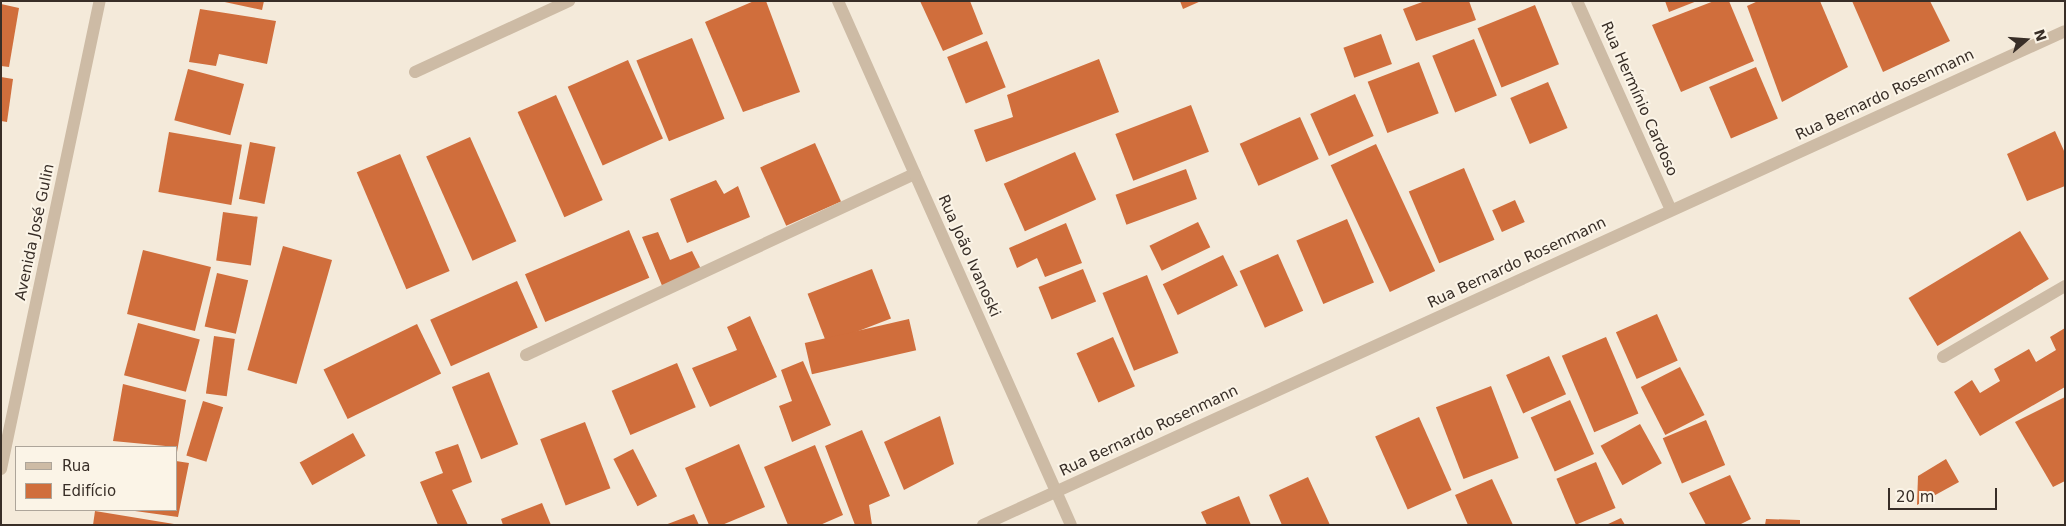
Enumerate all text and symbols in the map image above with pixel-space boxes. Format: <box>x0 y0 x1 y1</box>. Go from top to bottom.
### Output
north arrow <box>2001 15 2051 65</box>
street label: Rua Hermínio Cardoso <box>1597 19 1681 179</box>
text: N <box>2031 27 2050 43</box>
street label: Rua Bernardo Rosenmann <box>1793 46 1977 144</box>
street label: Avenida José Gulin <box>12 162 58 302</box>
street label: Rua João Ivanoski <box>934 192 1004 320</box>
street label: Rua Bernardo Rosenmann <box>1425 214 1609 312</box>
street label: Rua Bernardo Rosenmann <box>1057 382 1241 480</box>
legend <box>15 446 178 511</box>
text: Rua <box>62 457 90 475</box>
scale bar <box>1891 478 2000 510</box>
text: Edifício <box>62 482 116 500</box>
text: 20 m <box>1896 488 1934 506</box>

